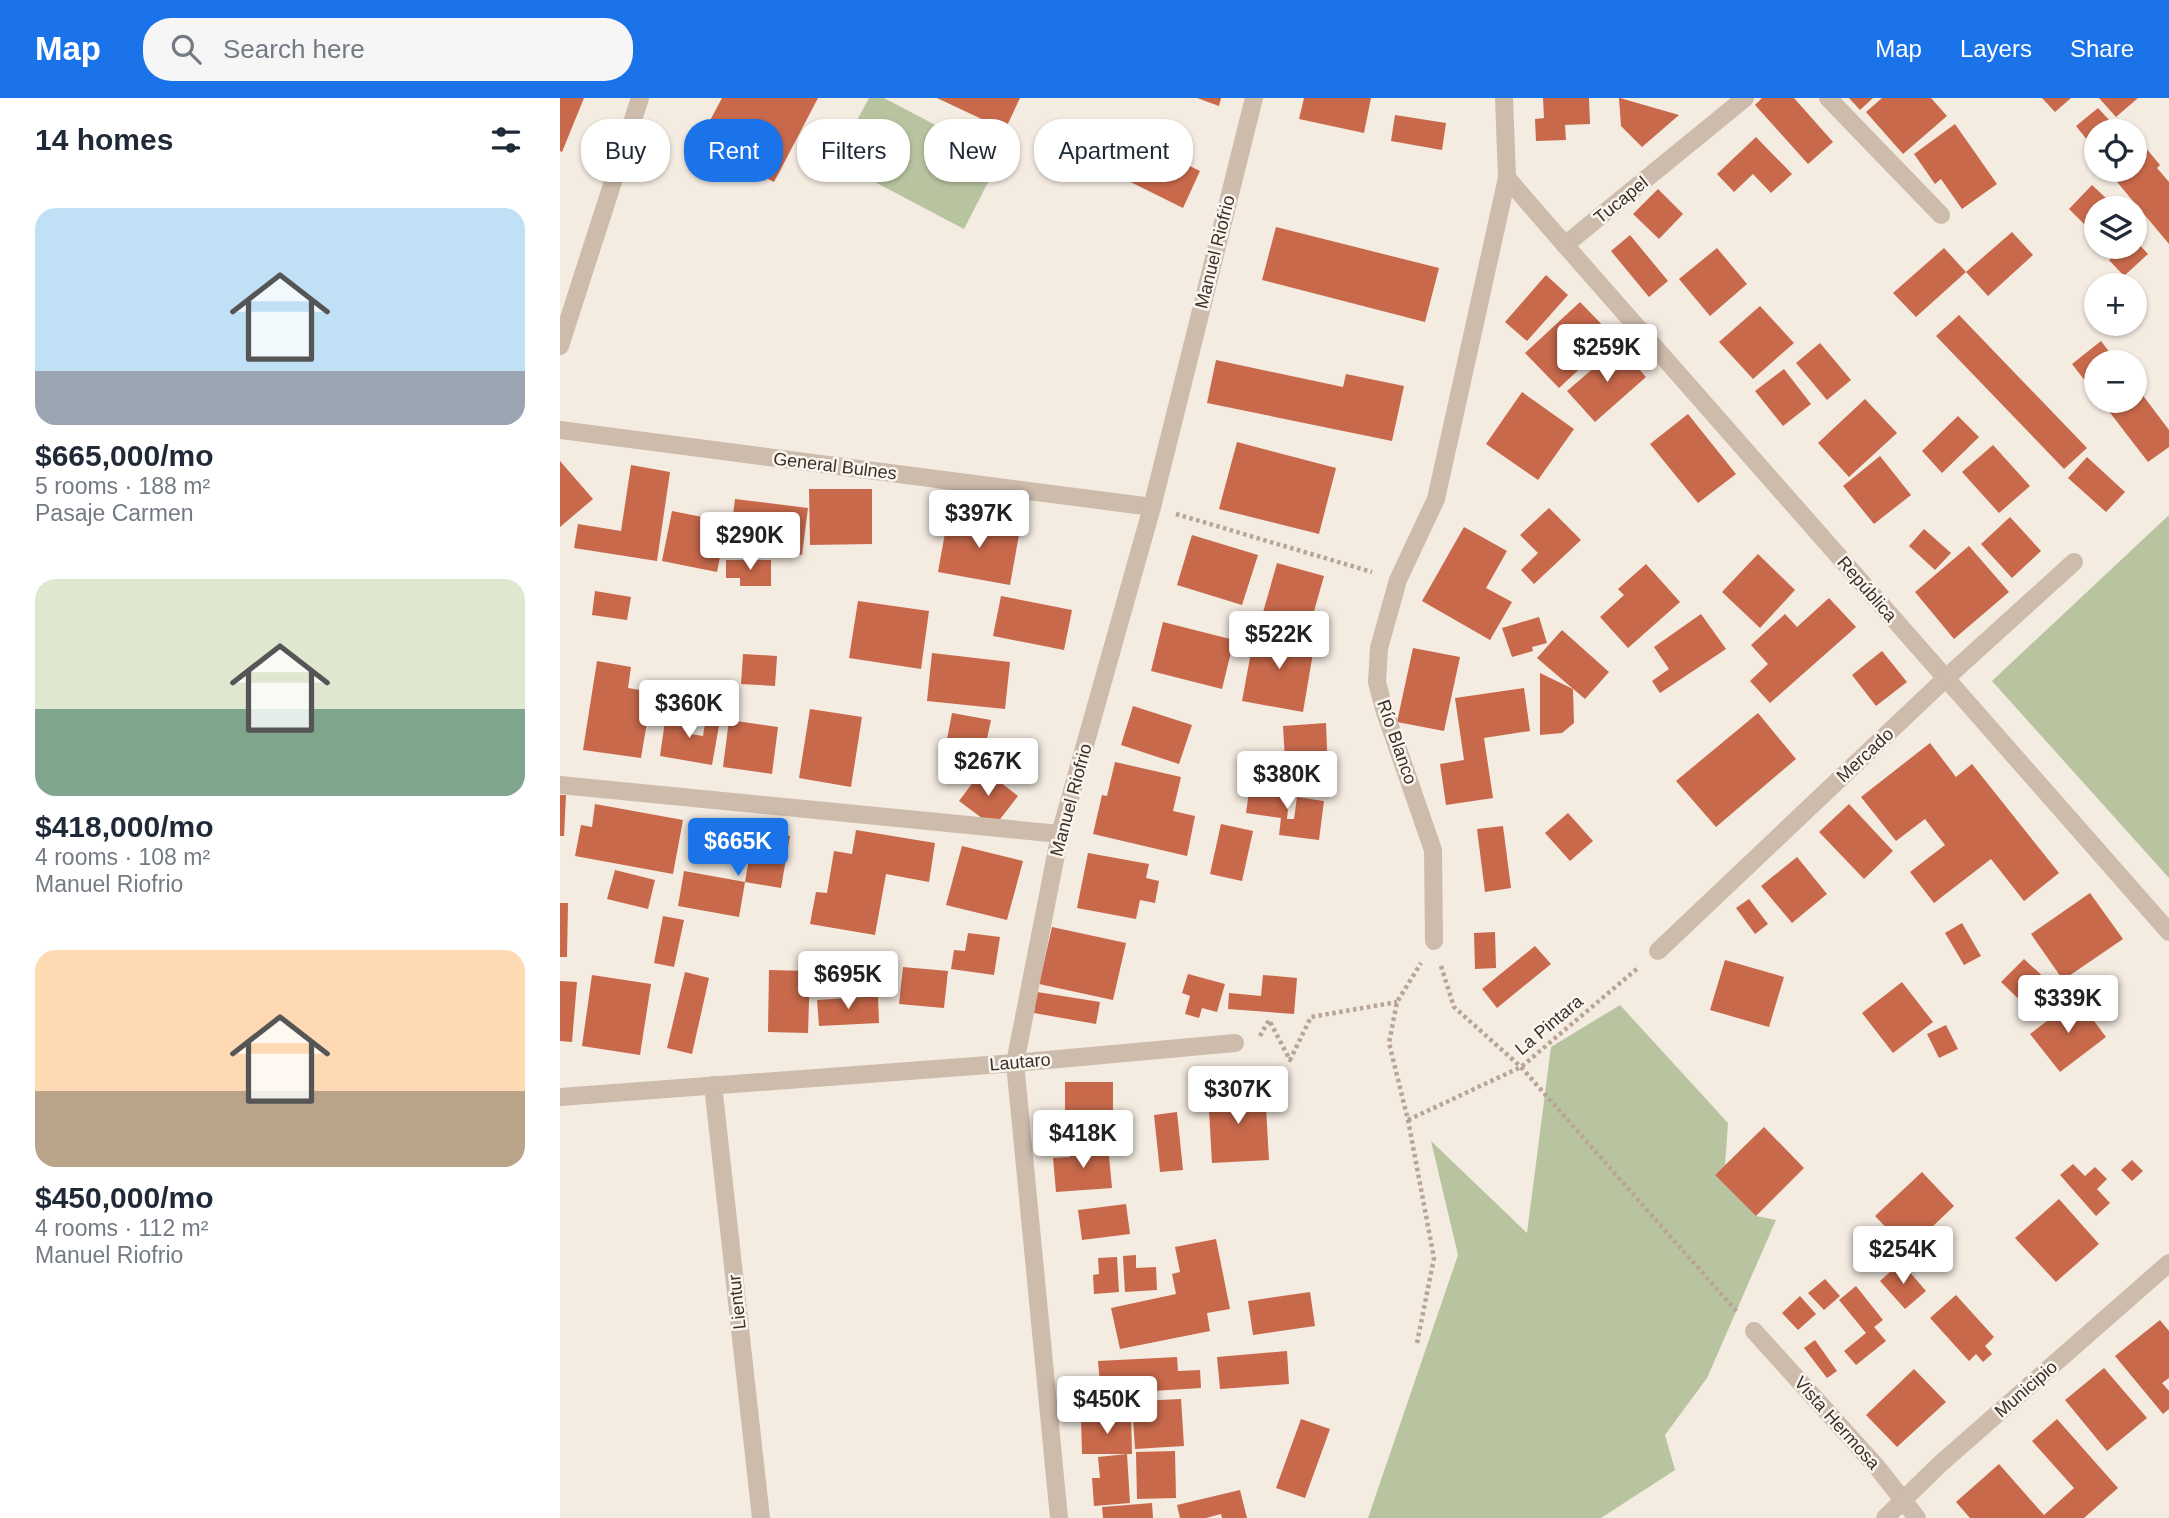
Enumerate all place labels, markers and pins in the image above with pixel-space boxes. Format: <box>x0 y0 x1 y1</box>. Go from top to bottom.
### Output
pin: $259K <box>1558 324 1656 384</box>
pin: $397K <box>930 490 1028 550</box>
pin: $290K <box>701 512 799 572</box>
pin: $522K <box>1230 612 1328 671</box>
pin: $360K <box>640 680 738 740</box>
pin: $267K <box>939 738 1037 798</box>
pin: $380K <box>1238 752 1336 811</box>
pin: $665K <box>689 818 787 878</box>
pin: $695K <box>799 951 897 1011</box>
pin: $339K <box>2019 976 2117 1035</box>
pin: $307K <box>1189 1066 1287 1126</box>
pin: $418K <box>1034 1110 1132 1170</box>
pin: $254K <box>1854 1226 1952 1286</box>
pin: $450K <box>1058 1376 1156 1436</box>

